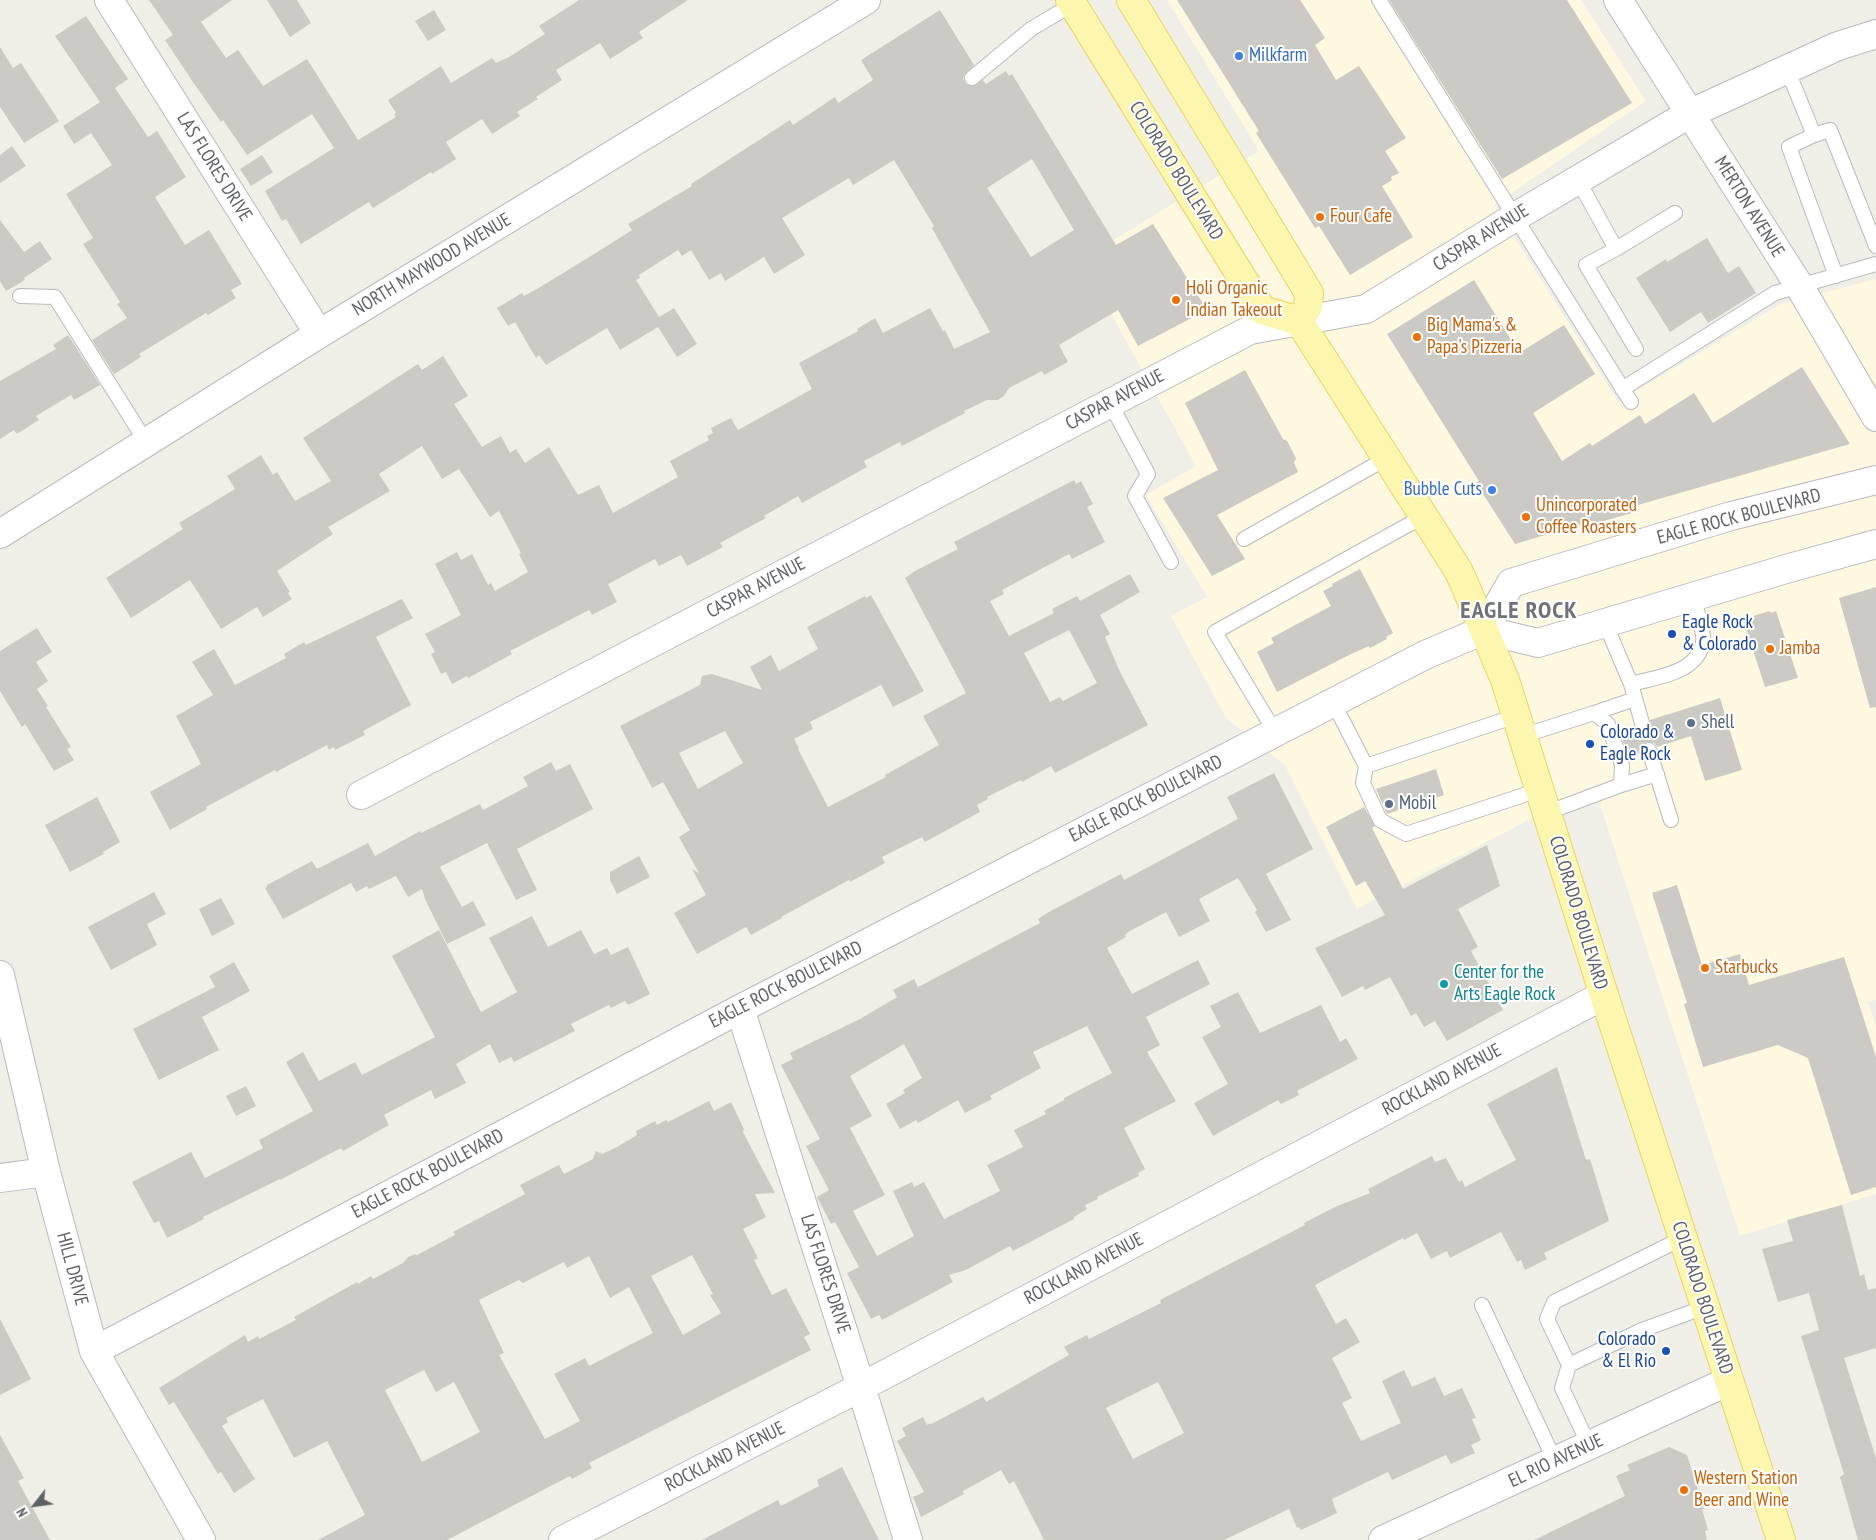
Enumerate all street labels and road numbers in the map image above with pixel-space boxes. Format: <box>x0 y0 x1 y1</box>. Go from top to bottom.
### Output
street label: COLORADO BOULEVARD <box>1124 97 1228 245</box>
street label: LAS FLORES DRIVE <box>171 108 257 226</box>
street label: MERTON AVENUE <box>1709 152 1789 262</box>
street label: CASPAR AVENUE <box>1429 200 1533 276</box>
street label: NORTH MAYWOOD AVENUE <box>349 209 515 321</box>
street label: CASPAR AVENUE <box>1062 364 1168 436</box>
street label: EAGLE ROCK BOULEVARD <box>1655 484 1823 550</box>
street label: CASPAR AVENUE <box>703 552 809 624</box>
street label: EAGLE ROCK BOULEVARD <box>1066 751 1226 847</box>
street label: COLORADO BOULEVARD <box>1544 833 1612 993</box>
street label: EAGLE ROCK BOULEVARD <box>706 937 866 1033</box>
street label: ROCKLAND AVENUE <box>1378 1039 1506 1121</box>
street label: EAGLE ROCK BOULEVARD <box>348 1124 508 1224</box>
street label: LAS FLORES DRIVE <box>795 1211 855 1337</box>
street label: COLORADO BOULEVARD <box>1667 1219 1737 1377</box>
street label: ROCKLAND AVENUE <box>1020 1228 1148 1310</box>
street label: HILL DRIVE <box>51 1230 93 1308</box>
street label: ROCKLAND AVENUE <box>661 1417 789 1497</box>
street label: EL RIO AVENUE <box>1505 1429 1607 1493</box>

